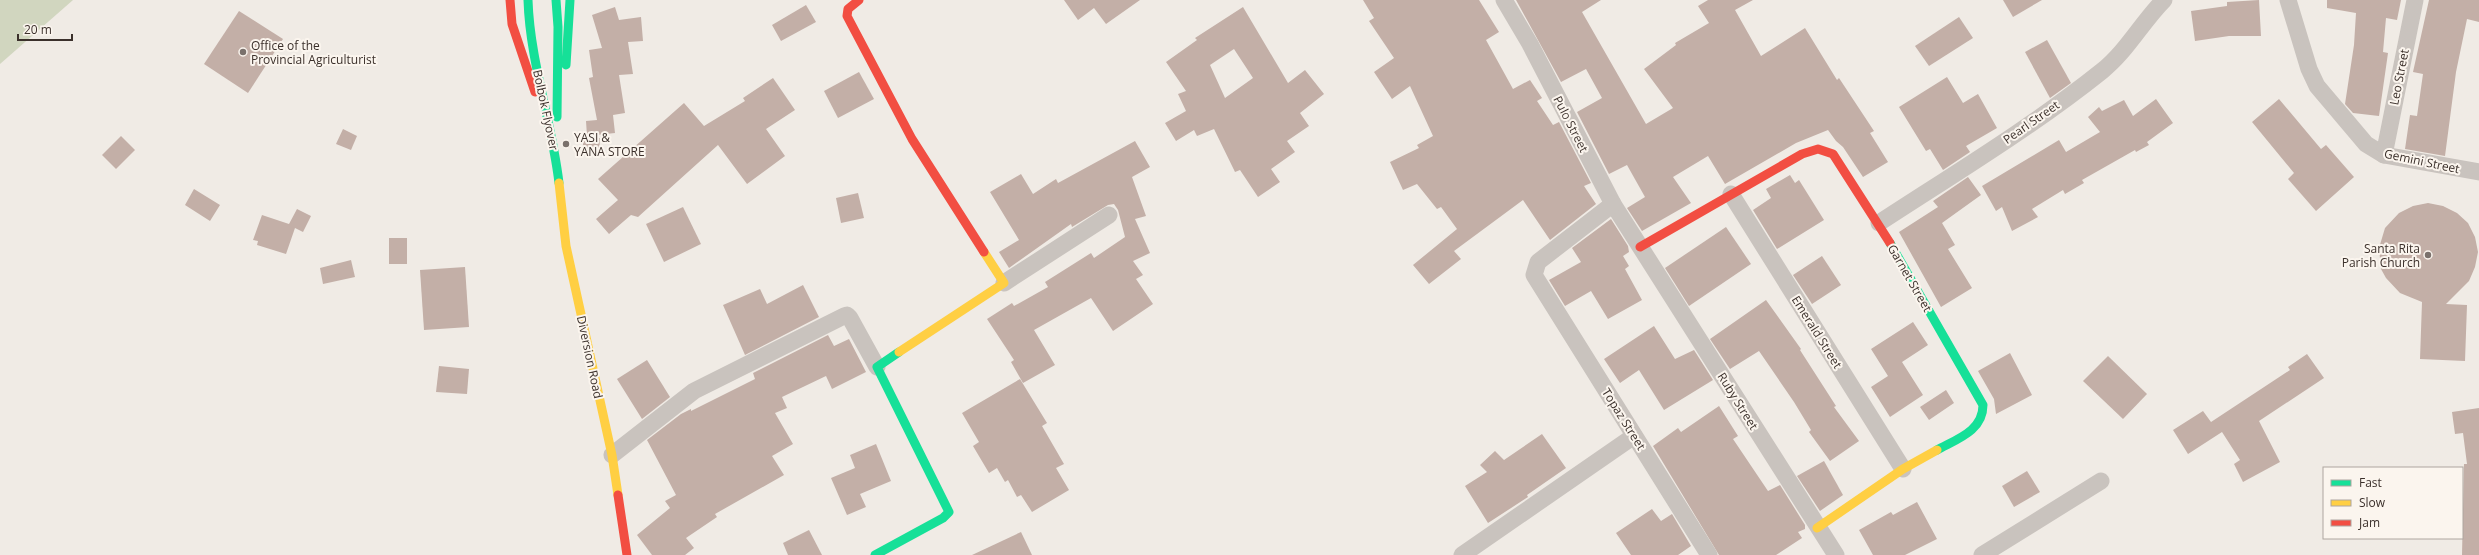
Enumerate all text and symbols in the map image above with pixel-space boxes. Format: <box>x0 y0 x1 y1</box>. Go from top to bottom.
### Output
scale bar <box>18 16 72 42</box>
text: 20 m <box>24 21 52 38</box>
place label: Office of the Provincial Agriculturist <box>251 37 376 68</box>
marker: Office of the Provincial Agriculturist <box>238 47 248 57</box>
street label: Leo Street <box>2385 47 2413 107</box>
street label: Bolbok Flyover <box>529 68 563 152</box>
street label: Pulo Street <box>1549 93 1593 155</box>
street label: Pearl Street <box>1999 96 2063 148</box>
place label: YASI & YANA STORE <box>574 129 645 160</box>
marker: YASI & YANA STORE <box>561 139 571 149</box>
street label: Gemini Street <box>2383 145 2461 177</box>
place label: Santa Rita Parish Church <box>2342 240 2420 271</box>
street label: Garnet Street <box>1884 241 1936 315</box>
marker: Santa Rita Parish Church <box>2423 250 2433 260</box>
street label: Emerald Street <box>1788 292 1846 372</box>
street label: Diversion Road <box>573 314 607 400</box>
street label: Ruby Street <box>1714 369 1762 433</box>
street label: Topaz Street <box>1598 385 1650 453</box>
legend <box>2323 467 2463 539</box>
text: Fast <box>2359 474 2382 491</box>
text: Slow <box>2359 494 2386 511</box>
text: Jam <box>2358 514 2380 531</box>

